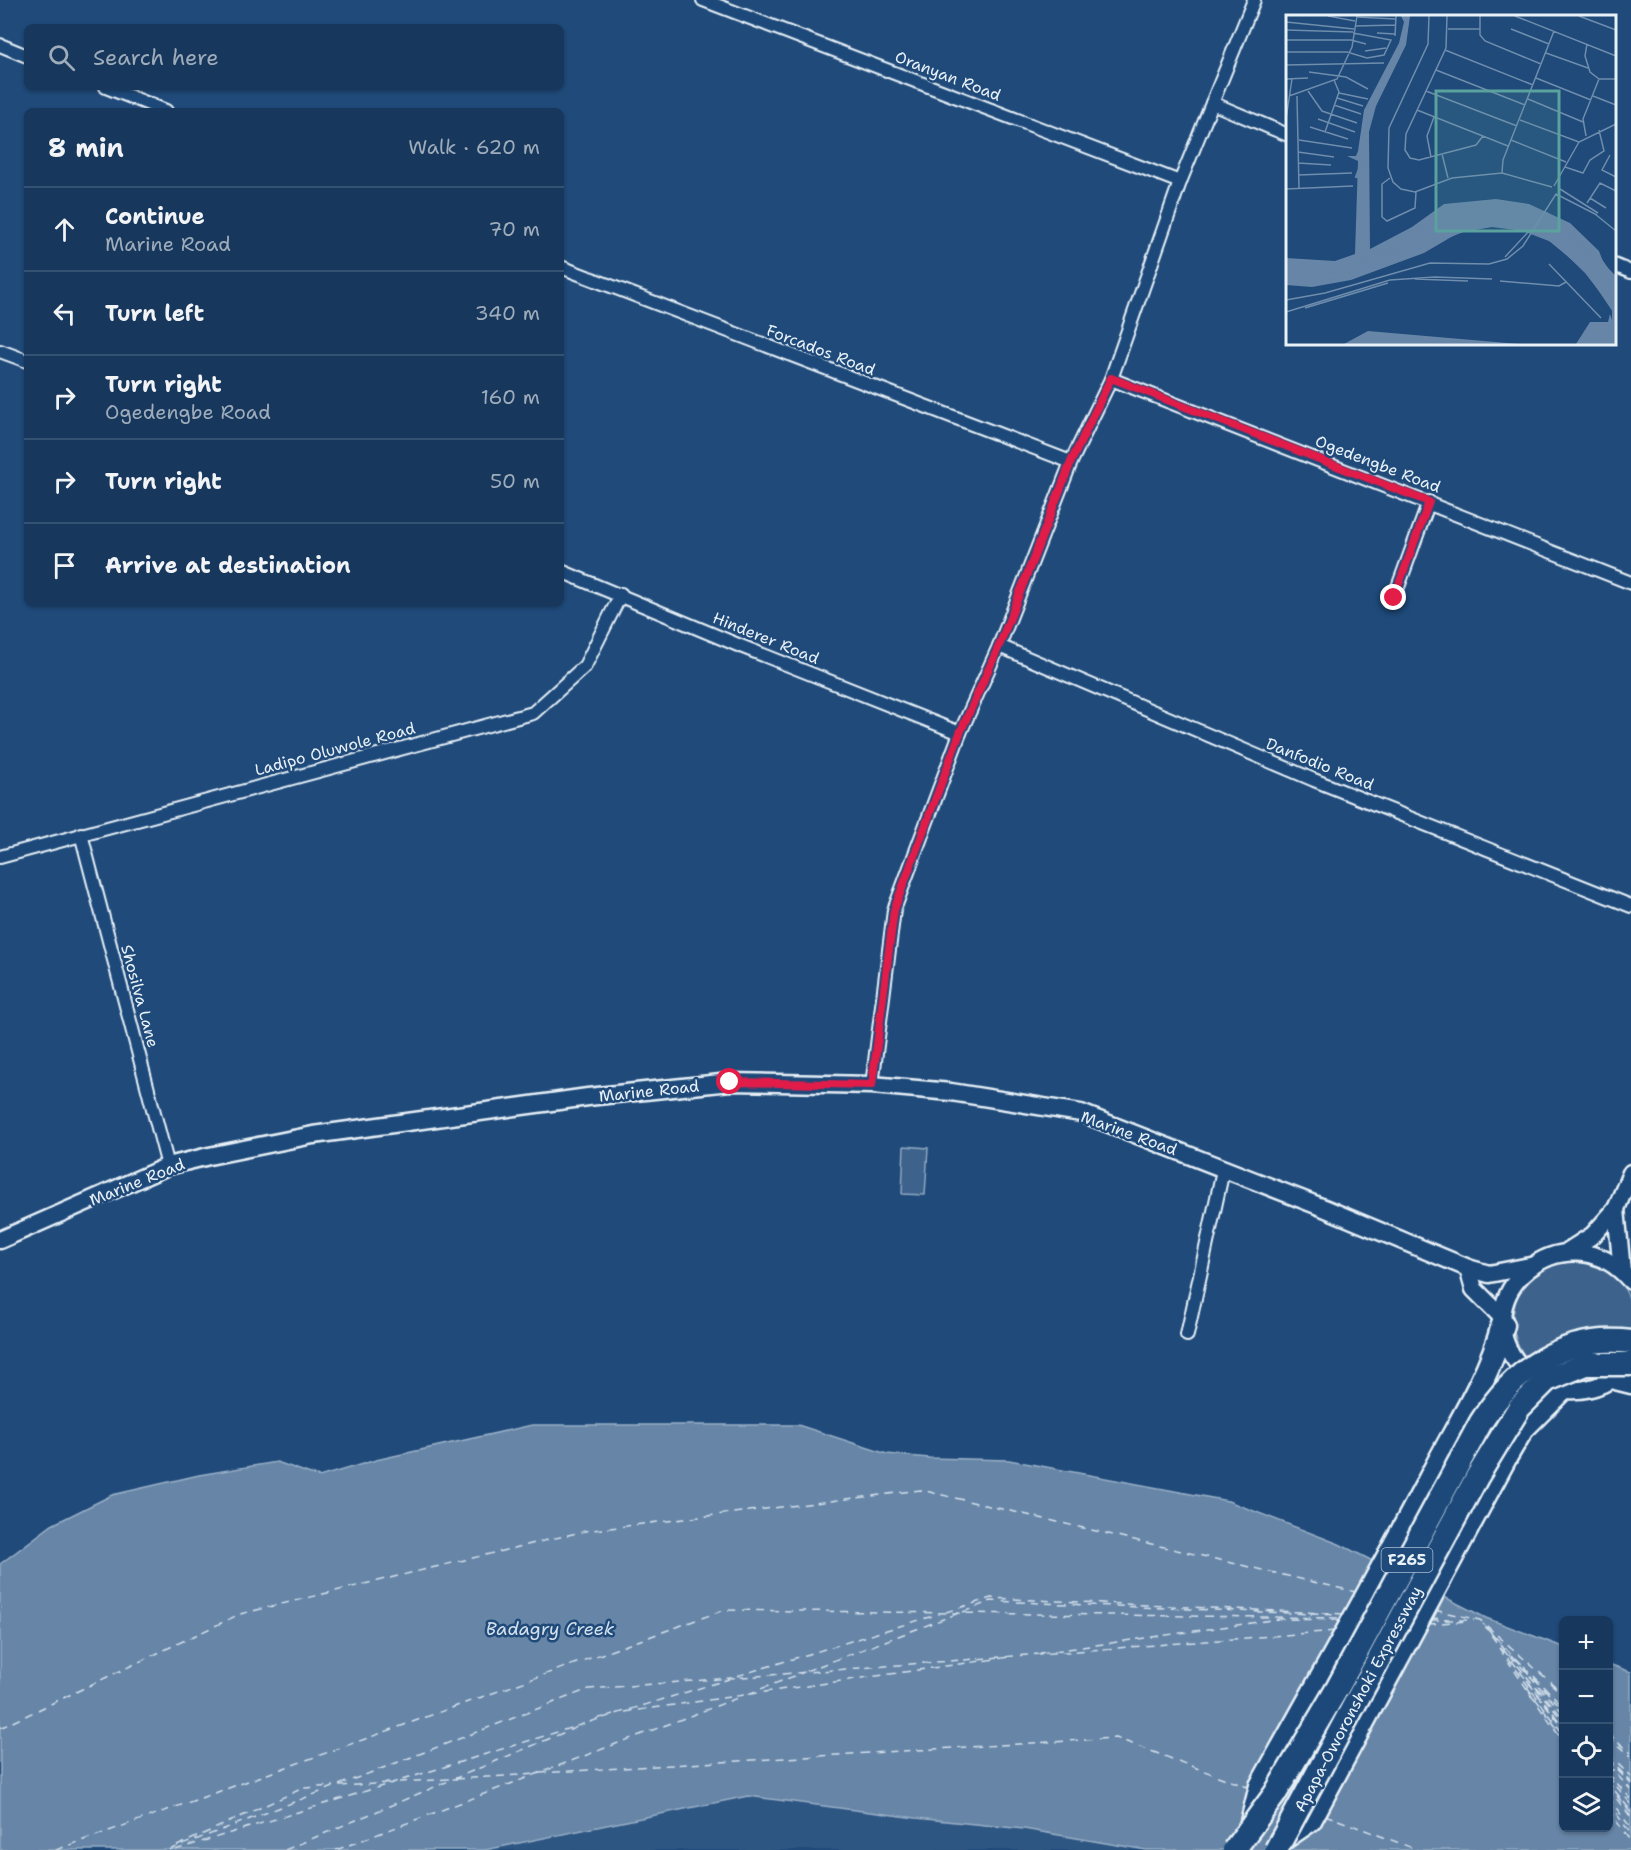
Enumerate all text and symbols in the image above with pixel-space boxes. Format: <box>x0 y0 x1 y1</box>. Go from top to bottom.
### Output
inset map <box>1286 15 1616 345</box>
search box <box>24 24 564 90</box>
icon: search <box>45 41 78 74</box>
text: Search here <box>93 43 219 72</box>
street label: Oranyan Road <box>892 46 1004 106</box>
text: 8 min <box>48 130 124 165</box>
text: Walk · 620 m <box>408 134 540 160</box>
text: Continue <box>105 202 205 231</box>
icon: ahead <box>48 213 81 246</box>
text: 70 m <box>488 216 540 242</box>
text: Marine Road <box>105 231 231 257</box>
icon: left <box>48 297 81 330</box>
text: Turn left <box>105 299 204 328</box>
text: 340 m <box>475 300 540 326</box>
street label: Forcados Road <box>764 320 878 380</box>
text: Turn right <box>105 370 222 399</box>
icon: right <box>48 381 81 414</box>
text: 160 m <box>481 384 540 410</box>
text: Ogedengbe Road <box>105 399 271 425</box>
street label: Ogedengbe Road <box>1312 430 1444 498</box>
icon: right <box>48 465 81 498</box>
text: Turn right <box>105 467 222 496</box>
text: 50 m <box>490 468 540 494</box>
icon: arrive <box>48 549 81 582</box>
text: Arrive at destination <box>105 551 351 580</box>
route end <box>1380 584 1406 610</box>
street label: Hinderer Road <box>710 607 822 669</box>
street label: Ladipo Oluwole Road <box>252 717 418 781</box>
street label: Danfodio Road <box>1263 733 1377 795</box>
street label: Shosilva Lane <box>116 942 164 1050</box>
route start <box>716 1068 742 1094</box>
street label: Marine Road <box>598 1075 700 1107</box>
street label: Marine Road <box>1078 1106 1180 1160</box>
street label: Marine Road <box>86 1153 188 1211</box>
road number: F265 <box>1382 1548 1432 1572</box>
street label: Apapa-Oworonshoki Expressway <box>1289 1582 1427 1816</box>
map controls <box>1559 1616 1613 1832</box>
button: + <box>1559 1616 1613 1670</box>
water label: Badagry Creek <box>486 1617 615 1641</box>
button: − <box>1559 1670 1613 1724</box>
button: locate <box>1559 1724 1613 1778</box>
button: layers <box>1559 1778 1613 1832</box>

